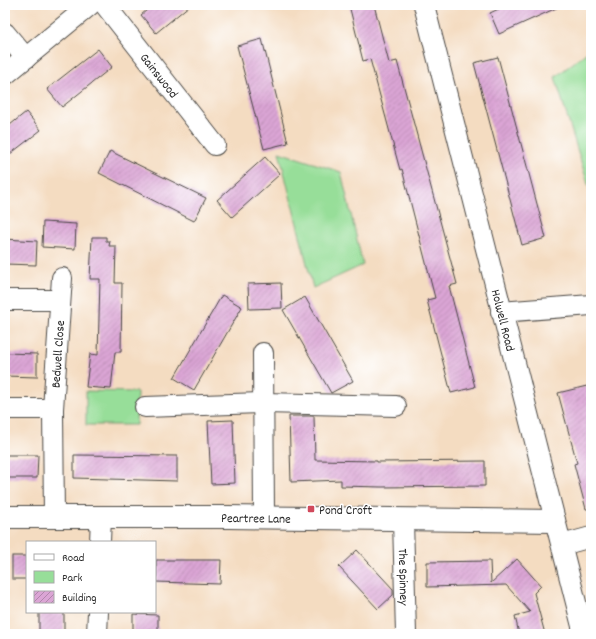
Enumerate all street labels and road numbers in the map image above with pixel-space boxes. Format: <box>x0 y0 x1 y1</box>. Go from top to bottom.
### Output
street label: Gainswood <box>134 50 182 103</box>
street label: Holwell Road <box>485 288 519 354</box>
street label: Bedwell Close <box>47 320 71 389</box>
street label: Peartree Lane <box>221 510 291 530</box>
street label: The Spinney <box>392 548 412 607</box>

